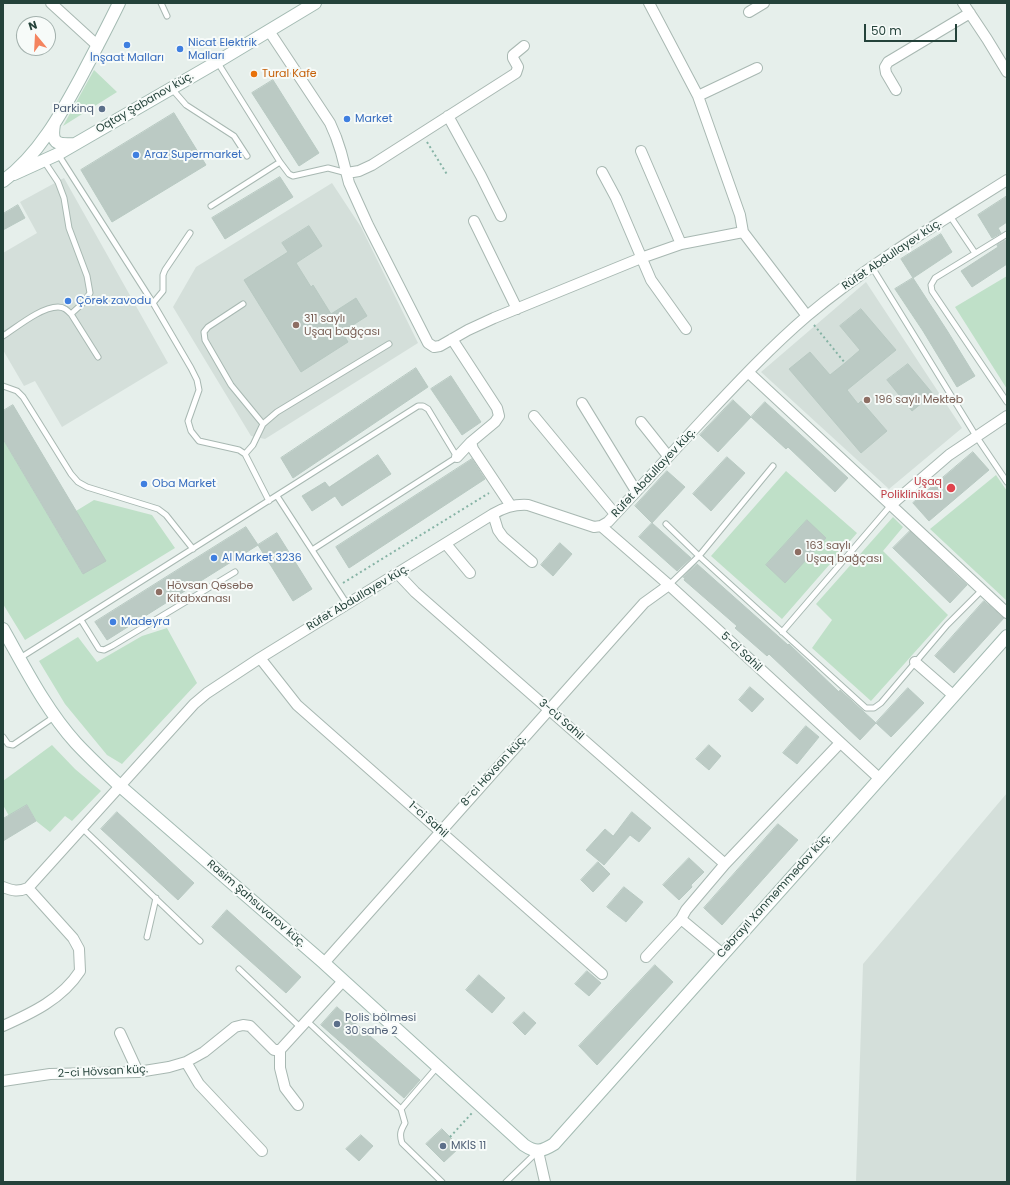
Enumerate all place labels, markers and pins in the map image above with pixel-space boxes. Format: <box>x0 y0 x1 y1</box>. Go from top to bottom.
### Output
place label: Nicat Elektrik Malları <box>188 36 257 62</box>
marker: İnşaat Malları <box>122 40 132 50</box>
marker: Nicat Elektrik Malları <box>175 44 185 54</box>
place label: İnşaat Malları <box>90 51 164 65</box>
place label: Tural Kafe <box>262 67 317 81</box>
marker: Tural Kafe <box>249 69 259 79</box>
place label: Parkinq <box>53 102 94 116</box>
marker: Parkinq <box>97 104 107 114</box>
place label: Market <box>355 112 392 126</box>
marker: Market <box>342 114 352 124</box>
place label: Araz Supermarket <box>144 148 242 162</box>
marker: Araz Supermarket <box>131 150 141 160</box>
place label: Çörək zavodu <box>76 294 151 308</box>
marker: Çörək zavodu <box>63 296 73 306</box>
place label: 311 saylı Uşaq bağçası <box>304 312 380 338</box>
marker: 311 saylı Uşaq bağçası <box>291 320 301 330</box>
place label: 196 saylı Məktəb <box>875 393 963 407</box>
marker: 196 saylı Məktəb <box>862 395 872 405</box>
place label: Uşaq Poliklinikası <box>881 475 942 501</box>
place label: Oba Market <box>152 477 216 491</box>
marker: Oba Market <box>139 479 149 489</box>
marker: Uşaq Poliklinikası <box>945 482 957 494</box>
place label: 163 saylı Uşaq bağçası <box>806 539 882 565</box>
marker: 163 saylı Uşaq bağçası <box>793 547 803 557</box>
place label: Al Market 3236 <box>222 551 302 565</box>
marker: Al Market 3236 <box>209 553 219 563</box>
place label: Hövsan Qəsəbə Kitabxanası <box>167 579 253 605</box>
marker: Hövsan Qəsəbə Kitabxanası <box>154 587 164 597</box>
place label: Madeyra <box>121 615 170 629</box>
marker: Madeyra <box>108 617 118 627</box>
place label: Polis bölməsi 30 sahə 2 <box>345 1011 416 1037</box>
marker: Polis bölməsi 30 sahə 2 <box>332 1019 342 1029</box>
place label: MKİS 11 <box>451 1139 486 1153</box>
marker: MKİS 11 <box>438 1141 448 1151</box>

